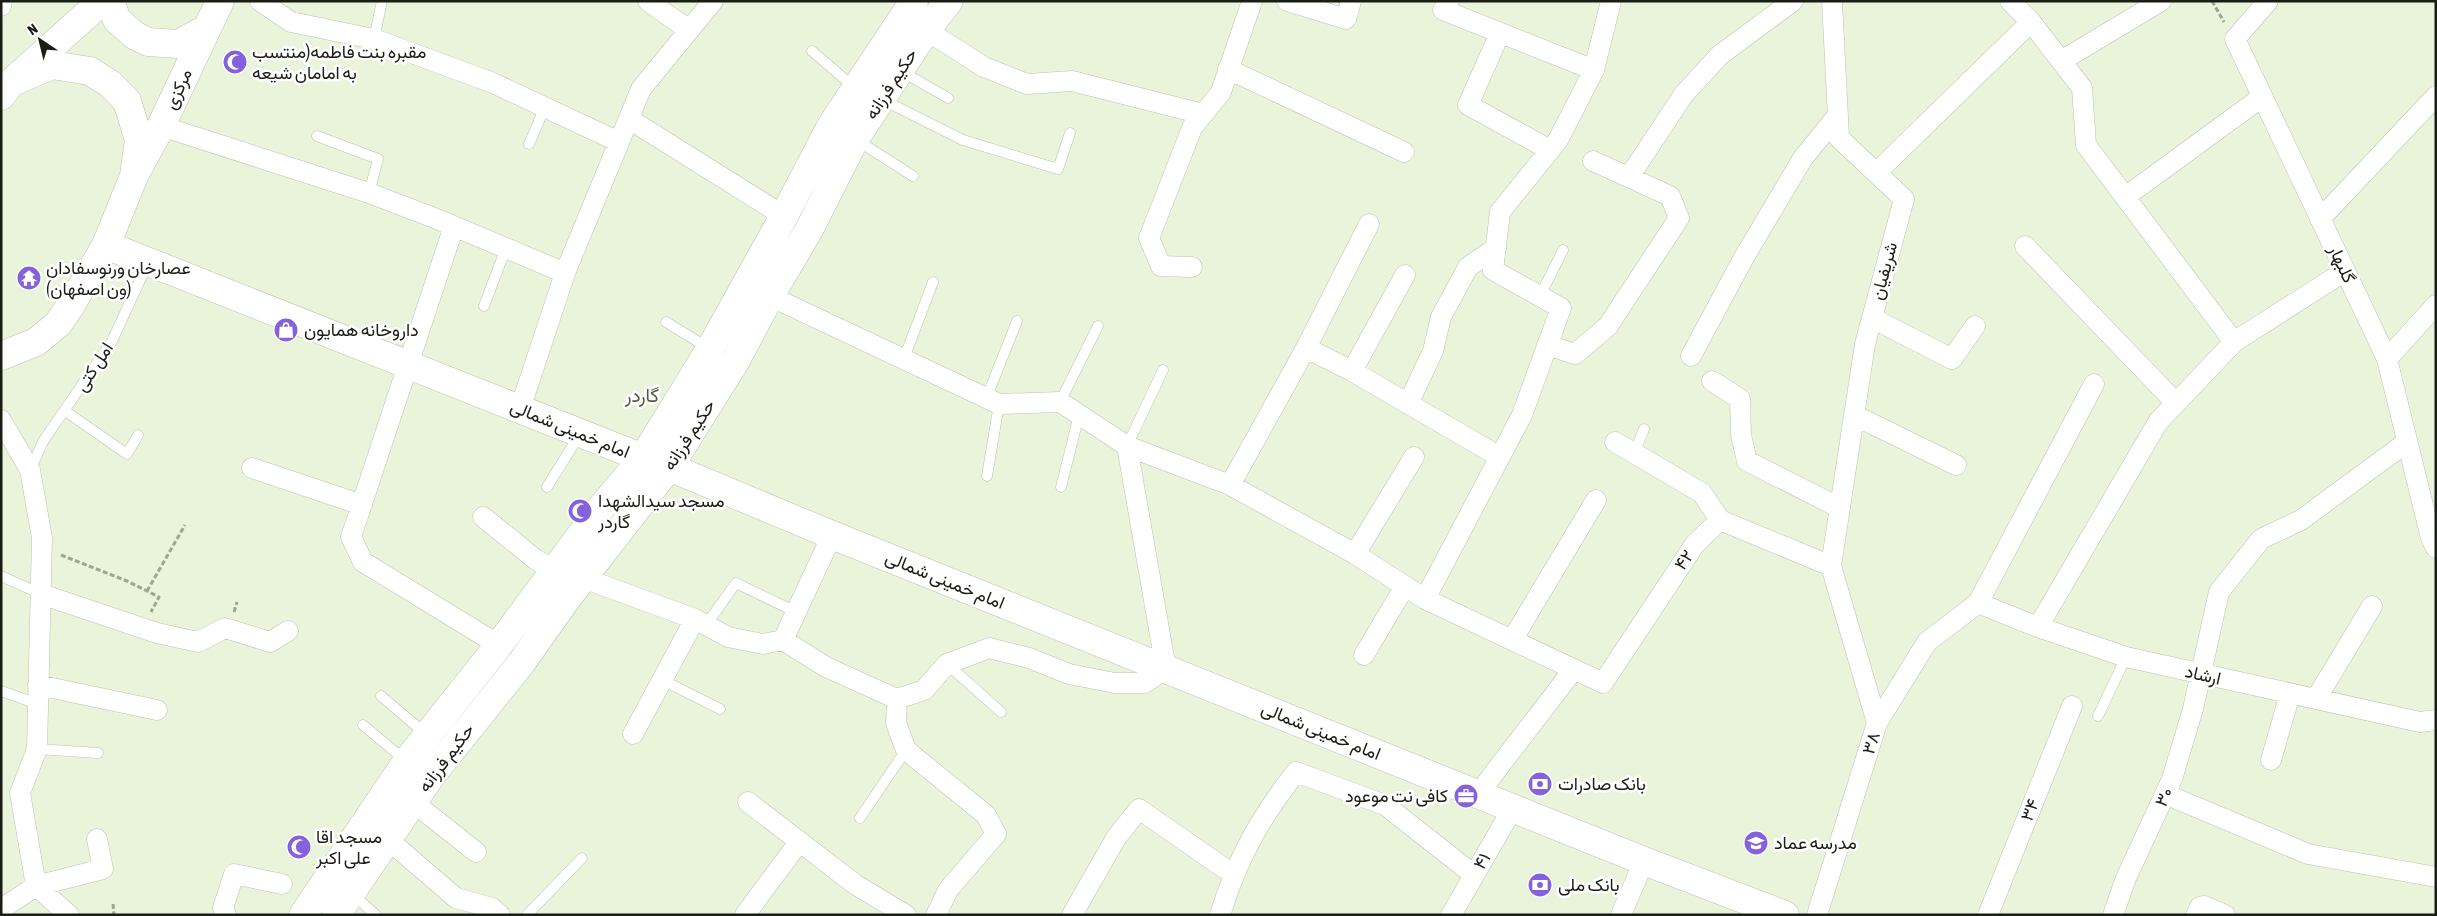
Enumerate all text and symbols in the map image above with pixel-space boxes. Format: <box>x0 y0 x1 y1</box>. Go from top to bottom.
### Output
north arrow <box>15 15 65 65</box>
text: N <box>25 20 41 38</box>
place label: مقبره بنت فاطمه(منتسب به امامان شیعه <box>252 41 426 83</box>
street label: حکیم فرزانه <box>860 44 923 124</box>
mosque icon: مقبره بنت فاطمه(منتسب به امامان شیعه <box>222 49 248 75</box>
street label: مرکزی <box>159 65 197 113</box>
street label: شریفیان <box>1866 240 1902 302</box>
street label: گلبهار <box>2323 240 2360 287</box>
place label: عصارخان ورنوسفادان (ون اصفهان) <box>46 257 191 300</box>
temple icon: عصارخان ورنوسفادان (ون اصفهان) <box>16 265 42 291</box>
shop icon: داروخانه همایون <box>273 317 299 343</box>
place label: داروخانه همایون <box>304 319 419 341</box>
street label: امل کتی <box>70 338 118 396</box>
district label: گاردر <box>624 384 659 407</box>
street label: امام خمینی شمالی <box>507 395 633 464</box>
street label: حکیم فرزانه <box>658 395 721 475</box>
place label: مسجد سیدالشهدا گاردر <box>597 490 725 533</box>
mosque icon: مسجد سیدالشهدا گاردر <box>567 498 593 524</box>
street label: امام خمینی شمالی <box>882 546 1008 615</box>
street label: ۴۲ <box>1669 546 1698 574</box>
street label: ارشاد <box>2183 660 2223 690</box>
street label: امام خمینی شمالی <box>1258 697 1384 766</box>
street label: حکیم فرزانه <box>413 719 480 797</box>
street label: ۳۸ <box>1857 729 1884 757</box>
bank icon: بانک صادرات <box>1527 771 1553 797</box>
place label: بانک صادرات <box>1558 773 1646 795</box>
office icon: کافی نت موعود <box>1453 783 1479 809</box>
street label: ۳۰ <box>2150 783 2177 810</box>
place label: کافی نت موعود <box>1345 785 1448 807</box>
street label: ۳۴ <box>2016 796 2043 824</box>
place label: مسجد اقا علی اکبر <box>315 826 382 869</box>
school or university icon: مدرسه عماد <box>1743 830 1769 856</box>
place label: مدرسه عماد <box>1774 832 1857 854</box>
mosque icon: مسجد اقا علی اکبر <box>286 834 312 860</box>
street label: ۴۱ <box>1469 849 1495 873</box>
bank icon: بانک ملی <box>1527 872 1553 898</box>
place label: بانک ملی <box>1558 874 1620 896</box>

